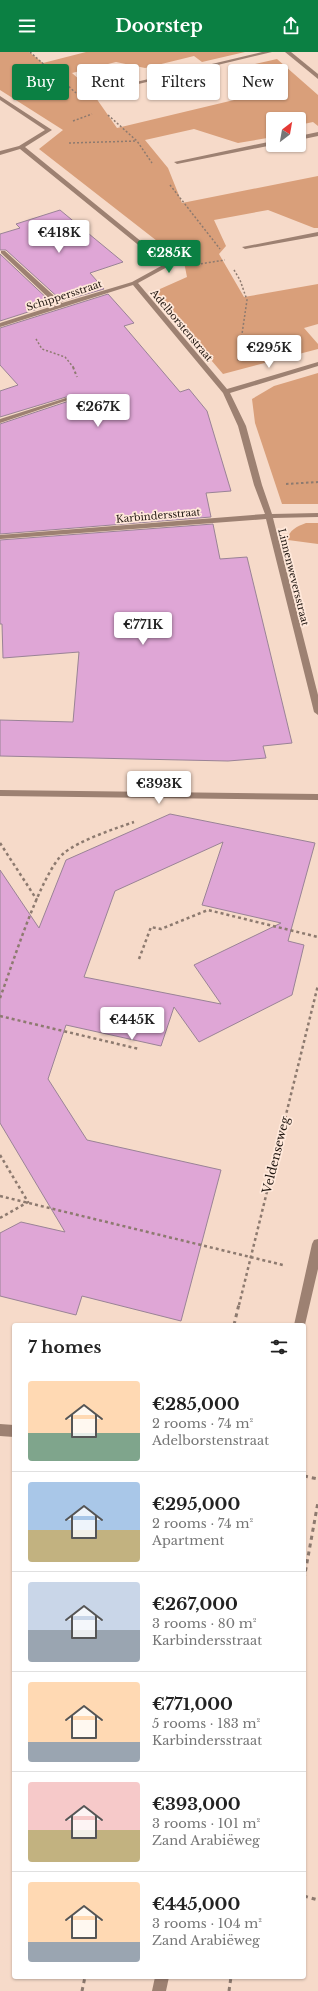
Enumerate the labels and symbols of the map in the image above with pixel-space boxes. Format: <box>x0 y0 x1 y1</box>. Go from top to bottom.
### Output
north arrow <box>266 112 306 152</box>
pin: €418K <box>31 220 87 254</box>
pin: €285K <box>141 240 197 274</box>
street label: Schippersstraat <box>25 277 104 314</box>
street label: Adelborstenstraat <box>147 286 216 364</box>
pin: €295K <box>241 335 297 369</box>
pin: €267K <box>70 394 126 428</box>
street label: Karbindersstraat <box>115 505 201 526</box>
street label: Linnenweversstraat <box>275 527 312 627</box>
pin: €771K <box>115 612 171 646</box>
pin: €393K <box>131 771 187 805</box>
pin: €445K <box>104 1007 160 1041</box>
street label: Veldenseweg <box>258 1114 293 1196</box>

